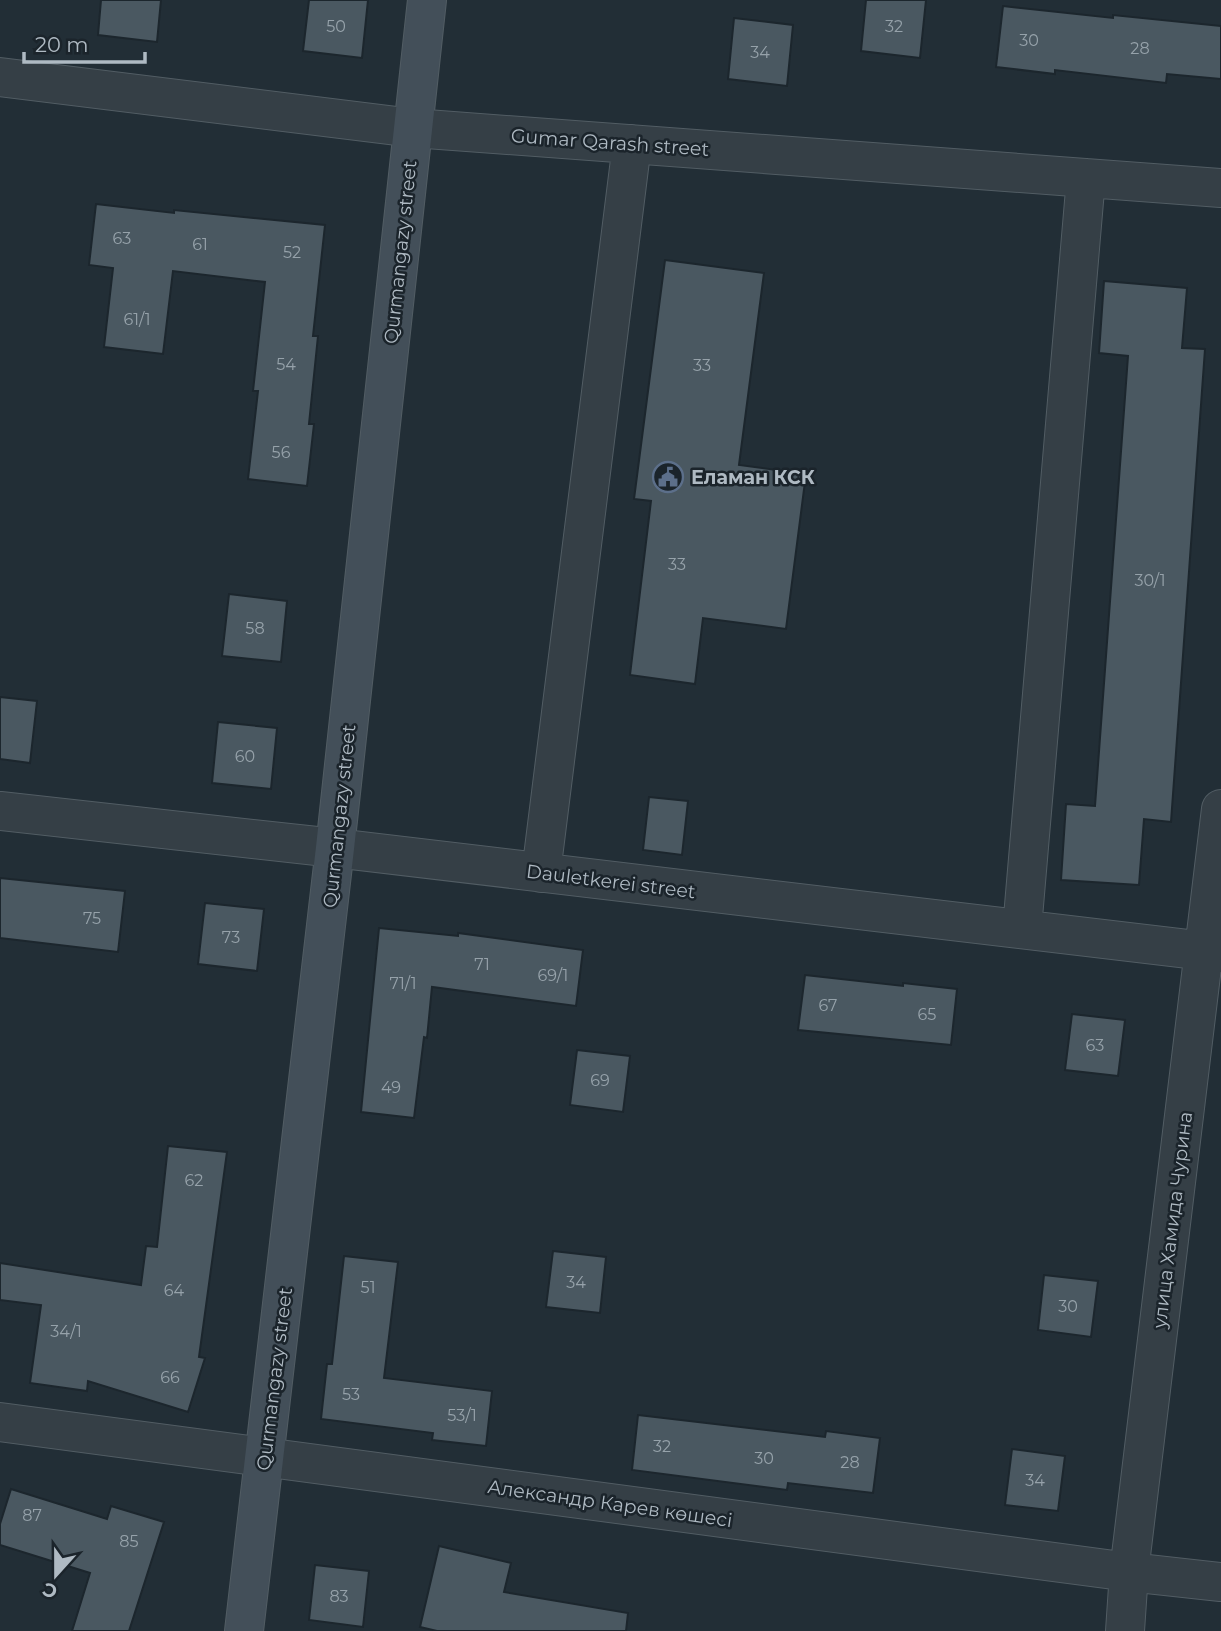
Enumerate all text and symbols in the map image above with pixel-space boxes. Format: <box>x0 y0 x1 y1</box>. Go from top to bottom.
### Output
house number: 50 <box>326 17 346 36</box>
house number: 32 <box>885 17 903 36</box>
scale bar <box>24 21 145 65</box>
house number: 30 <box>1019 31 1039 50</box>
text: 20 m <box>35 32 89 57</box>
house number: 28 <box>1130 39 1150 58</box>
house number: 34 <box>750 43 770 62</box>
street label: Gumar Qarash street <box>510 124 710 161</box>
street label: Qurmangazy street <box>379 159 422 345</box>
house number: 63 <box>113 229 131 248</box>
house number: 61 <box>192 235 208 254</box>
house number: 52 <box>283 243 301 262</box>
house number: 61/1 <box>123 310 151 329</box>
house number: 54 <box>276 355 296 374</box>
house number: 33 <box>693 356 711 375</box>
house number: 56 <box>272 443 291 462</box>
public building icon: Еламан КСК <box>651 460 685 494</box>
place label: Еламан КСК <box>691 466 815 489</box>
house number: 33 <box>668 555 686 574</box>
house number: 30/1 <box>1135 571 1165 590</box>
house number: 58 <box>245 619 265 638</box>
street label: Qurmangazy street <box>318 723 361 909</box>
house number: 60 <box>235 747 255 766</box>
street label: Dauletkerei street <box>525 860 697 903</box>
house number: 75 <box>83 909 101 928</box>
house number: 73 <box>222 928 240 947</box>
house number: 71 <box>474 955 490 974</box>
house number: 69/1 <box>538 966 568 985</box>
house number: 71/1 <box>390 974 416 993</box>
house number: 67 <box>818 996 838 1015</box>
house number: 65 <box>918 1005 936 1024</box>
house number: 63 <box>1086 1036 1104 1055</box>
house number: 69 <box>590 1071 610 1090</box>
house number: 49 <box>381 1078 401 1097</box>
street label: улица Хамида Чурина <box>1148 1110 1197 1331</box>
house number: 62 <box>185 1171 203 1190</box>
house number: 34 <box>566 1273 586 1292</box>
house number: 51 <box>361 1278 375 1297</box>
house number: 64 <box>164 1281 185 1300</box>
street label: Qurmangazy street <box>252 1286 297 1472</box>
house number: 30 <box>1058 1297 1078 1316</box>
house number: 34/1 <box>50 1322 82 1341</box>
house number: 66 <box>160 1368 180 1387</box>
house number: 53 <box>342 1385 360 1404</box>
house number: 53/1 <box>447 1406 477 1425</box>
house number: 32 <box>653 1437 671 1456</box>
house number: 30 <box>754 1449 774 1468</box>
house number: 28 <box>840 1453 860 1472</box>
house number: 34 <box>1025 1471 1045 1490</box>
street label: Александр Карев көшесі <box>486 1475 734 1532</box>
house number: 87 <box>22 1506 42 1525</box>
house number: 85 <box>119 1532 139 1551</box>
north arrow <box>21 1540 91 1610</box>
text: С <box>39 1577 61 1604</box>
house number: 83 <box>329 1587 349 1606</box>

